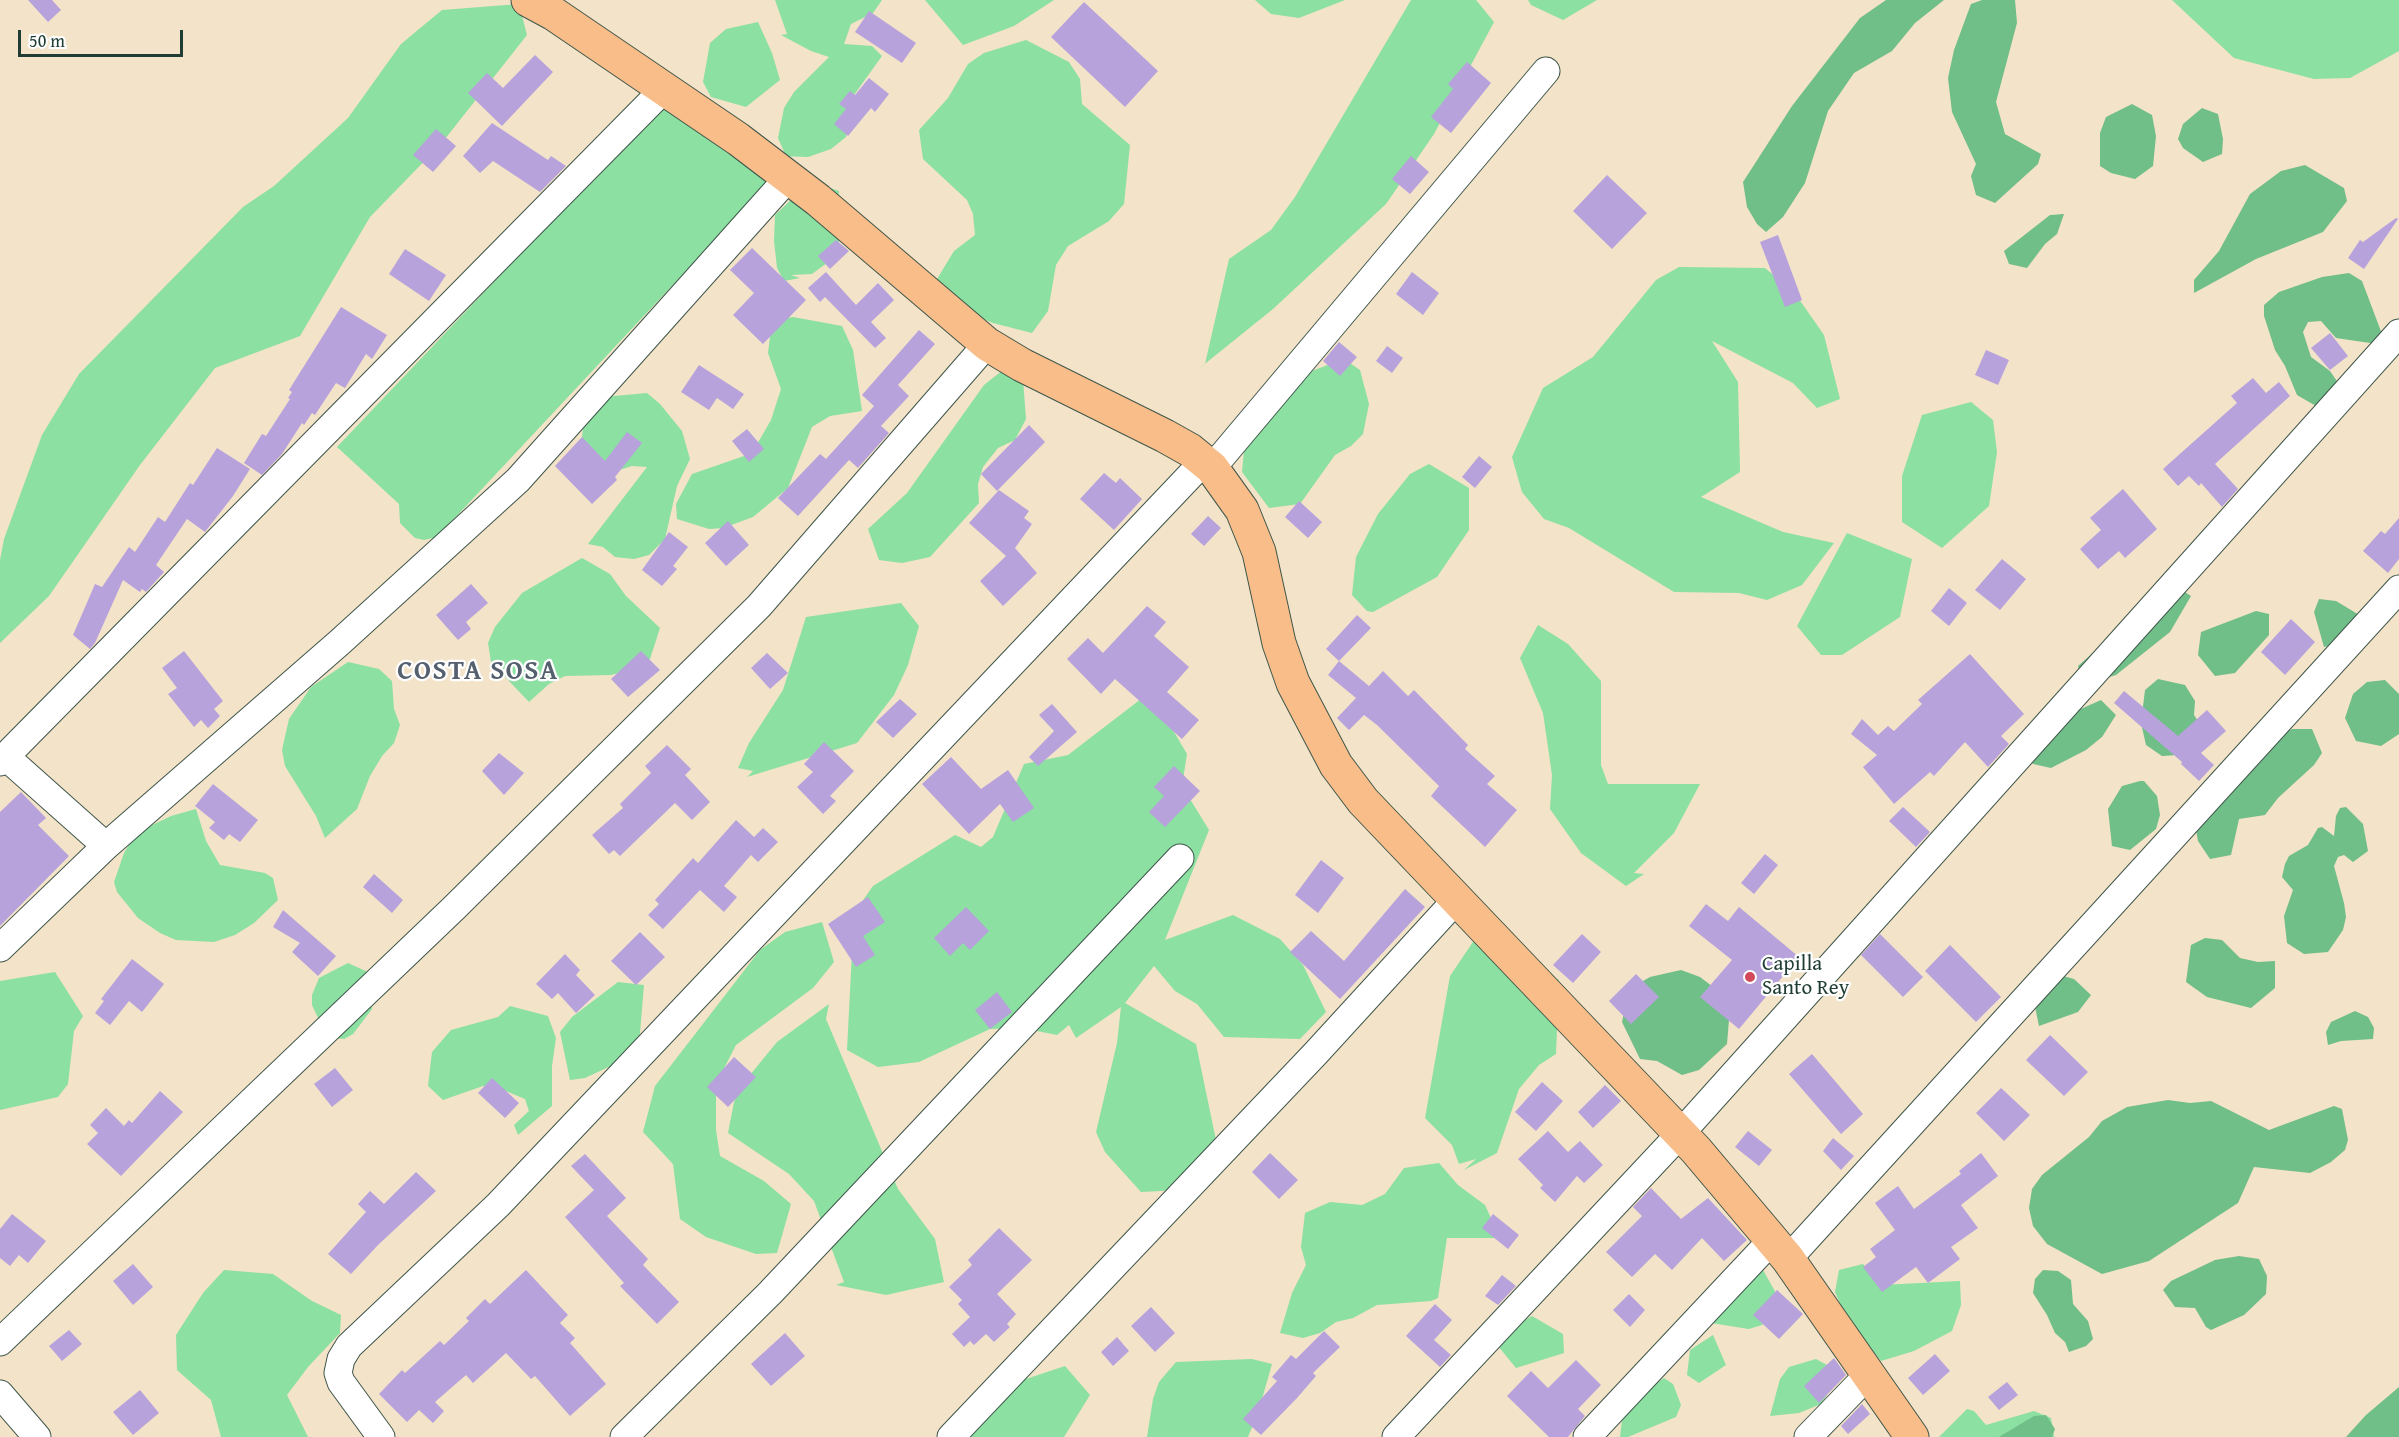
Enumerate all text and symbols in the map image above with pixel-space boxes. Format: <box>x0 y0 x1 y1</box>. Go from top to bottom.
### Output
scale bar <box>21 18 186 56</box>
text: 50 m <box>29 27 65 54</box>
district label: COSTA SOSA <box>397 656 559 688</box>
place label: Capilla Santo Rey <box>1762 952 1849 1002</box>
marker: Capilla Santo Rey <box>1743 970 1757 984</box>

